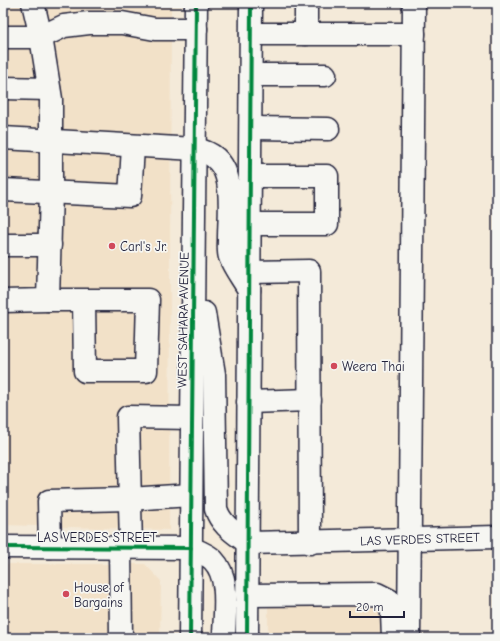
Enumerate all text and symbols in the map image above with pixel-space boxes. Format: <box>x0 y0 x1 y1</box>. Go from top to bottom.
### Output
place label: Carl's Jr. <box>120 239 167 254</box>
marker: Carl's Jr. <box>107 241 117 251</box>
street label: WEST SAHARA AVENUE <box>174 252 192 388</box>
place label: Weera Thai <box>342 359 405 374</box>
marker: Weera Thai <box>329 361 339 371</box>
street label: LAS VERDES STREET <box>360 529 480 549</box>
street label: LAS VERDES STREET <box>37 530 157 545</box>
place label: House of Bargains <box>74 580 125 610</box>
marker: House of Bargains <box>61 589 71 599</box>
scale bar <box>350 593 404 619</box>
text: 20 m <box>356 600 384 614</box>

